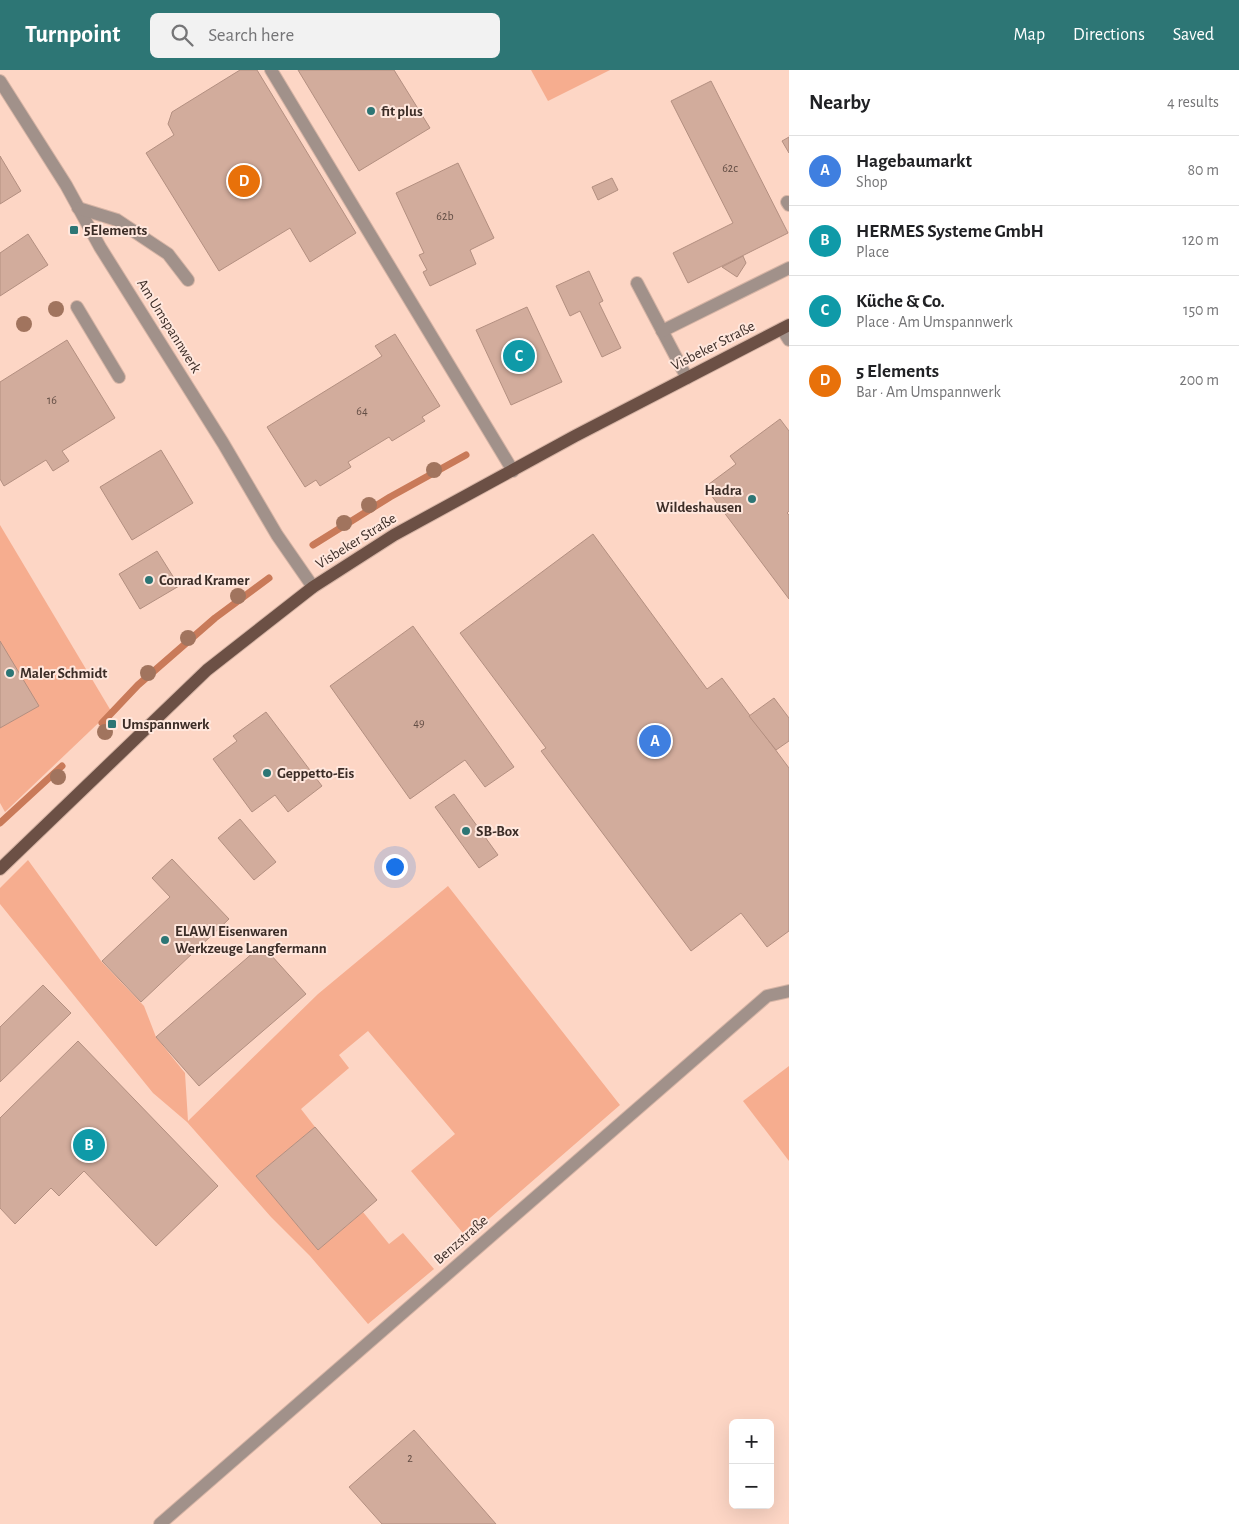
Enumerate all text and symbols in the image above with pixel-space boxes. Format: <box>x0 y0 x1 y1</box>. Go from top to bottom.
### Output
search box <box>150 13 500 58</box>
icon: search <box>168 21 196 49</box>
text: Turnpoint <box>25 23 120 47</box>
text: Search here <box>208 26 294 45</box>
text: Map <box>1014 26 1045 44</box>
text: Directions <box>1073 26 1145 44</box>
text: Saved <box>1173 26 1214 44</box>
text: Nearby <box>809 92 870 113</box>
text: 4 results <box>1167 94 1219 110</box>
place label: fit plus <box>381 104 423 119</box>
marker: fit plus <box>365 105 377 117</box>
text: Hagebaumarkt <box>856 152 972 171</box>
pin: D <box>228 162 260 200</box>
house number: 62c <box>722 162 738 174</box>
text: A <box>820 162 830 178</box>
text: 80 m <box>1188 162 1219 178</box>
text: Shop <box>856 174 888 190</box>
house number: 62b <box>436 210 454 222</box>
text: HERMES Systeme GmbH <box>856 222 1044 241</box>
place label: 5Elements <box>84 223 147 238</box>
marker: 5Elements <box>68 224 80 236</box>
text: B <box>820 232 830 248</box>
text: 120 m <box>1182 232 1219 248</box>
text: Place <box>856 244 889 260</box>
street label: Am Umspannwerk <box>134 276 204 376</box>
text: Küche & Co. <box>856 292 945 311</box>
text: C <box>821 302 829 318</box>
text: 150 m <box>1183 302 1219 318</box>
text: Place · Am Umspannwerk <box>856 314 1013 330</box>
street label: Visbeker Straße <box>669 318 757 374</box>
pin: C <box>503 337 535 375</box>
text: 5 Elements <box>856 362 939 381</box>
text: D <box>820 372 830 388</box>
text: 200 m <box>1179 372 1219 388</box>
text: Bar · Am Umspannwerk <box>856 384 1001 400</box>
house number: 16 <box>47 394 57 406</box>
house number: 64 <box>356 405 368 417</box>
place label: Hadra Wildeshausen <box>656 483 742 515</box>
marker: Hadra Wildeshausen <box>746 493 758 505</box>
street label: Visbeker Straße <box>313 510 399 572</box>
place label: Conrad Kramer <box>159 573 250 588</box>
marker: Conrad Kramer <box>143 574 155 586</box>
place label: Maler Schmidt <box>20 666 107 681</box>
marker: Maler Schmidt <box>4 667 16 679</box>
place label: Umspannwerk <box>122 717 210 732</box>
house number: 49 <box>413 717 425 729</box>
marker: Umspannwerk <box>106 718 118 730</box>
pin: A <box>639 722 671 760</box>
place label: Geppetto-Eis <box>277 766 355 781</box>
marker: Geppetto-Eis <box>261 767 273 779</box>
place label: SB-Box <box>476 824 519 839</box>
marker: SB-Box <box>460 825 472 837</box>
your location <box>382 854 408 880</box>
place label: ELAWI Eisenwaren Werkzeuge Langfermann <box>175 924 327 956</box>
marker: ELAWI Eisenwaren Werkzeuge Langfermann <box>159 934 171 946</box>
pin: B <box>73 1126 105 1164</box>
street label: Benzstraße <box>431 1213 491 1267</box>
map controls <box>729 1419 774 1509</box>
button: + <box>729 1419 774 1464</box>
house number: 2 <box>407 1452 413 1464</box>
button: − <box>729 1464 774 1509</box>

